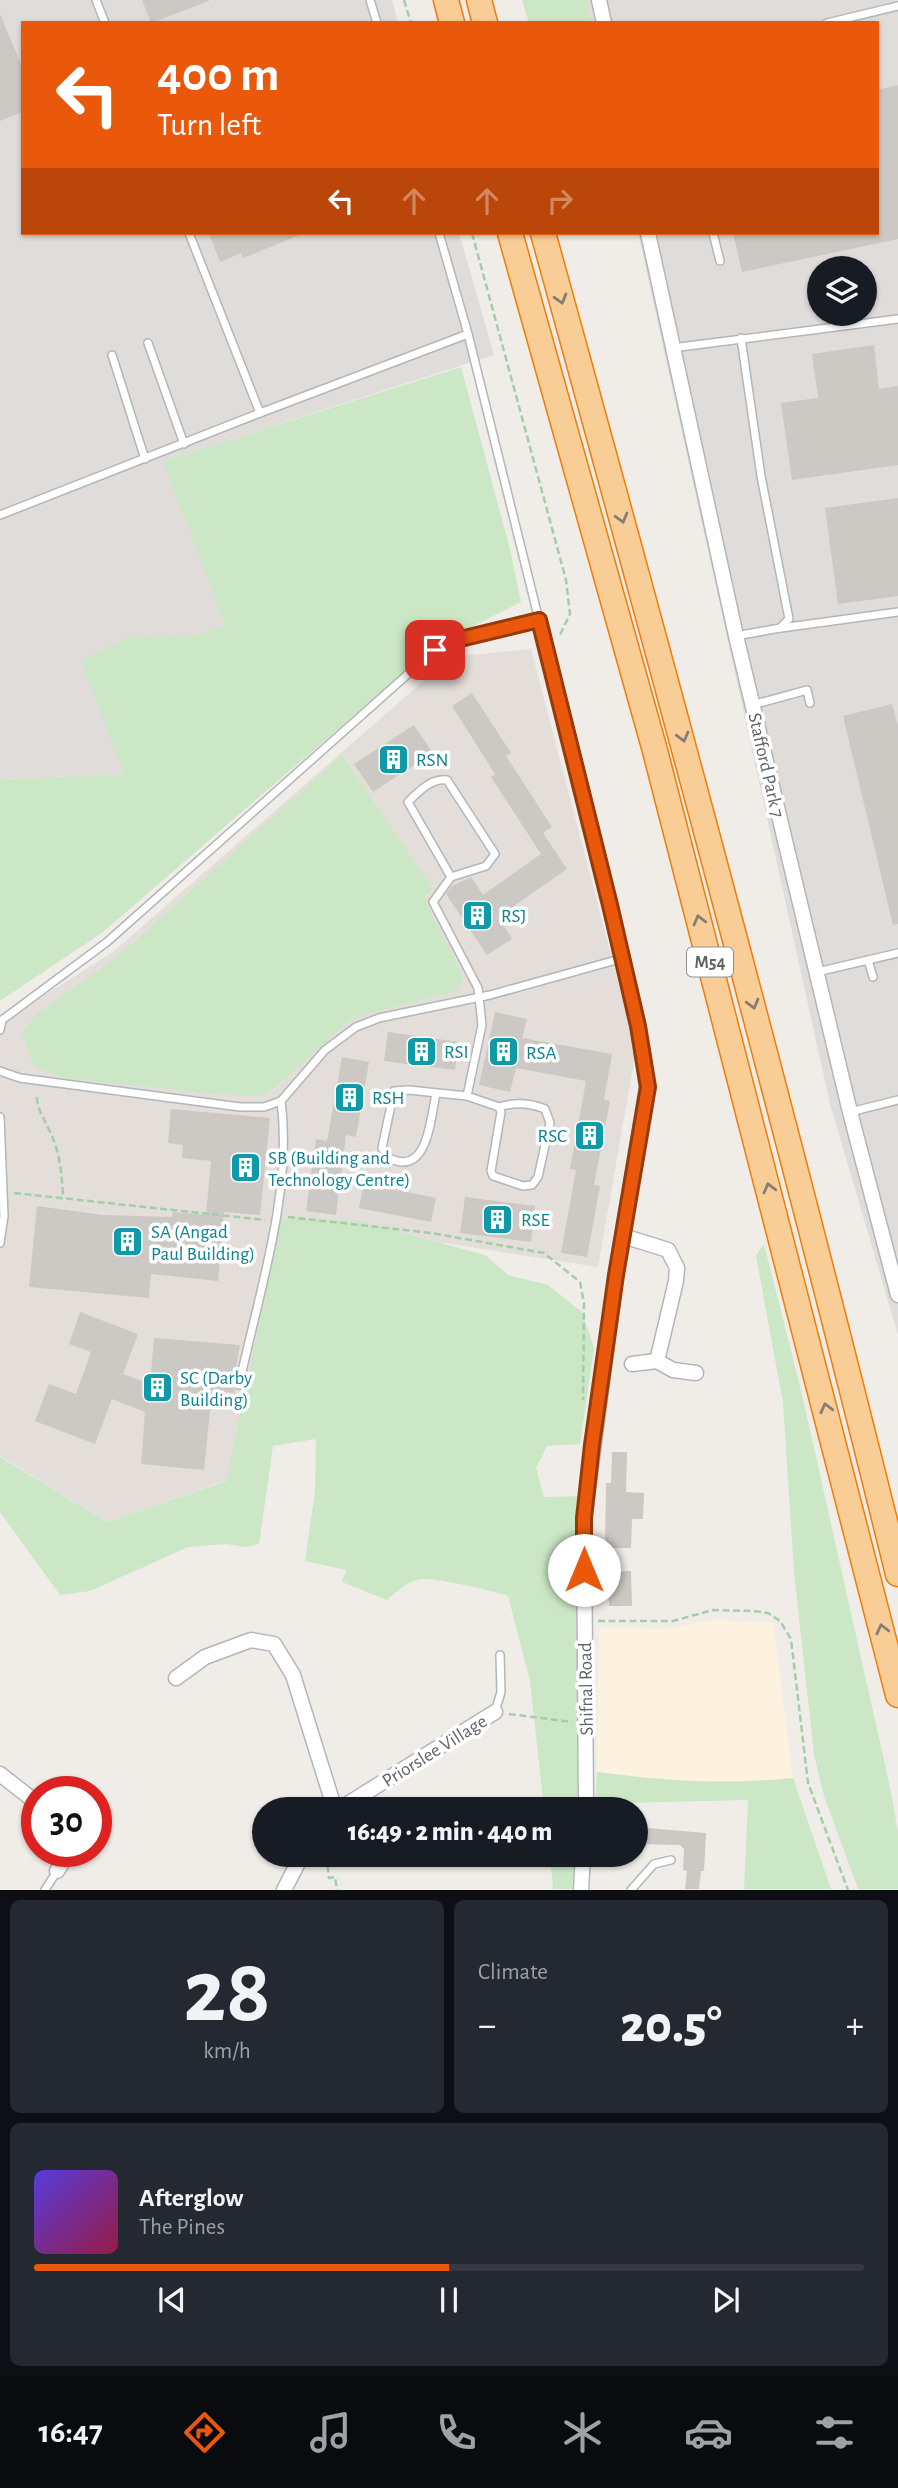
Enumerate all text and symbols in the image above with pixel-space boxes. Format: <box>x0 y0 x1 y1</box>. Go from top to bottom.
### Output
icon: left <box>42 49 133 140</box>
text: 400 m <box>157 51 280 100</box>
text: Turn left <box>157 109 261 141</box>
icon: left <box>322 182 360 220</box>
icon: ahead <box>395 182 433 220</box>
icon: ahead <box>468 182 506 220</box>
icon: right <box>541 182 579 220</box>
map controls <box>807 256 877 326</box>
button: layers <box>807 256 877 326</box>
one-way arrow <box>553 292 567 304</box>
one-way arrow <box>614 512 628 524</box>
pin <box>405 620 465 680</box>
icon: arrive <box>416 631 454 669</box>
street label: Stafford Park 7 <box>744 711 787 820</box>
one-way arrow <box>674 731 689 743</box>
building icon: RSN <box>376 742 410 776</box>
place label: RSN <box>416 751 449 770</box>
building icon: RSJ <box>461 898 495 932</box>
place label: RSJ <box>501 907 526 926</box>
one-way arrow <box>693 914 708 926</box>
road number: M54 <box>687 947 733 976</box>
one-way arrow <box>745 998 759 1010</box>
building icon: RSI <box>404 1034 438 1068</box>
building icon: RSA <box>486 1035 520 1069</box>
place label: RSI <box>444 1043 469 1062</box>
place label: RSA <box>526 1044 557 1063</box>
building icon: RSH <box>332 1080 366 1114</box>
place label: RSH <box>372 1089 405 1108</box>
building icon: RSC <box>573 1118 607 1152</box>
place label: RSC <box>538 1127 567 1146</box>
place label: SB (Building and Technology Centre) <box>268 1149 410 1190</box>
building icon: SB (Building and Technology Centre) <box>228 1151 262 1185</box>
one-way arrow <box>763 1182 777 1194</box>
building icon: RSE <box>481 1202 515 1236</box>
place label: RSE <box>521 1211 550 1230</box>
place label: SA (Angad Paul Building) <box>151 1223 255 1264</box>
building icon: SA (Angad Paul Building) <box>111 1225 145 1259</box>
place label: SC (Darby Building) <box>180 1369 252 1410</box>
building icon: SC (Darby Building) <box>140 1371 174 1405</box>
one-way arrow <box>820 1402 834 1414</box>
position arrow <box>547 1533 621 1607</box>
one-way arrow <box>876 1623 890 1635</box>
street label: Shifnal Road <box>576 1642 597 1736</box>
street label: Priorslee Village <box>379 1712 490 1791</box>
speed limit sign: 30 <box>21 1776 112 1867</box>
text: 16:49 · 2 min · 440 m <box>348 1819 552 1845</box>
text: 28 <box>183 1947 271 2038</box>
text: Climate <box>478 1961 548 1984</box>
text: 20.5° <box>620 1999 722 2051</box>
text: − <box>478 2007 496 2045</box>
text: + <box>846 2007 864 2045</box>
text: km/h <box>203 2040 251 2063</box>
text: Afterglow <box>139 2185 243 2211</box>
text: The Pines <box>139 2216 225 2239</box>
icon: previous <box>153 2281 191 2319</box>
icon: pause <box>430 2281 468 2319</box>
icon: next <box>707 2281 745 2319</box>
icon: directions <box>180 2408 229 2457</box>
icon: music <box>306 2408 355 2457</box>
icon: phone <box>432 2408 481 2457</box>
icon: climate <box>558 2408 607 2457</box>
icon: car <box>684 2408 733 2457</box>
icon: filters <box>810 2408 859 2457</box>
text: 16:47 <box>39 2416 103 2448</box>

